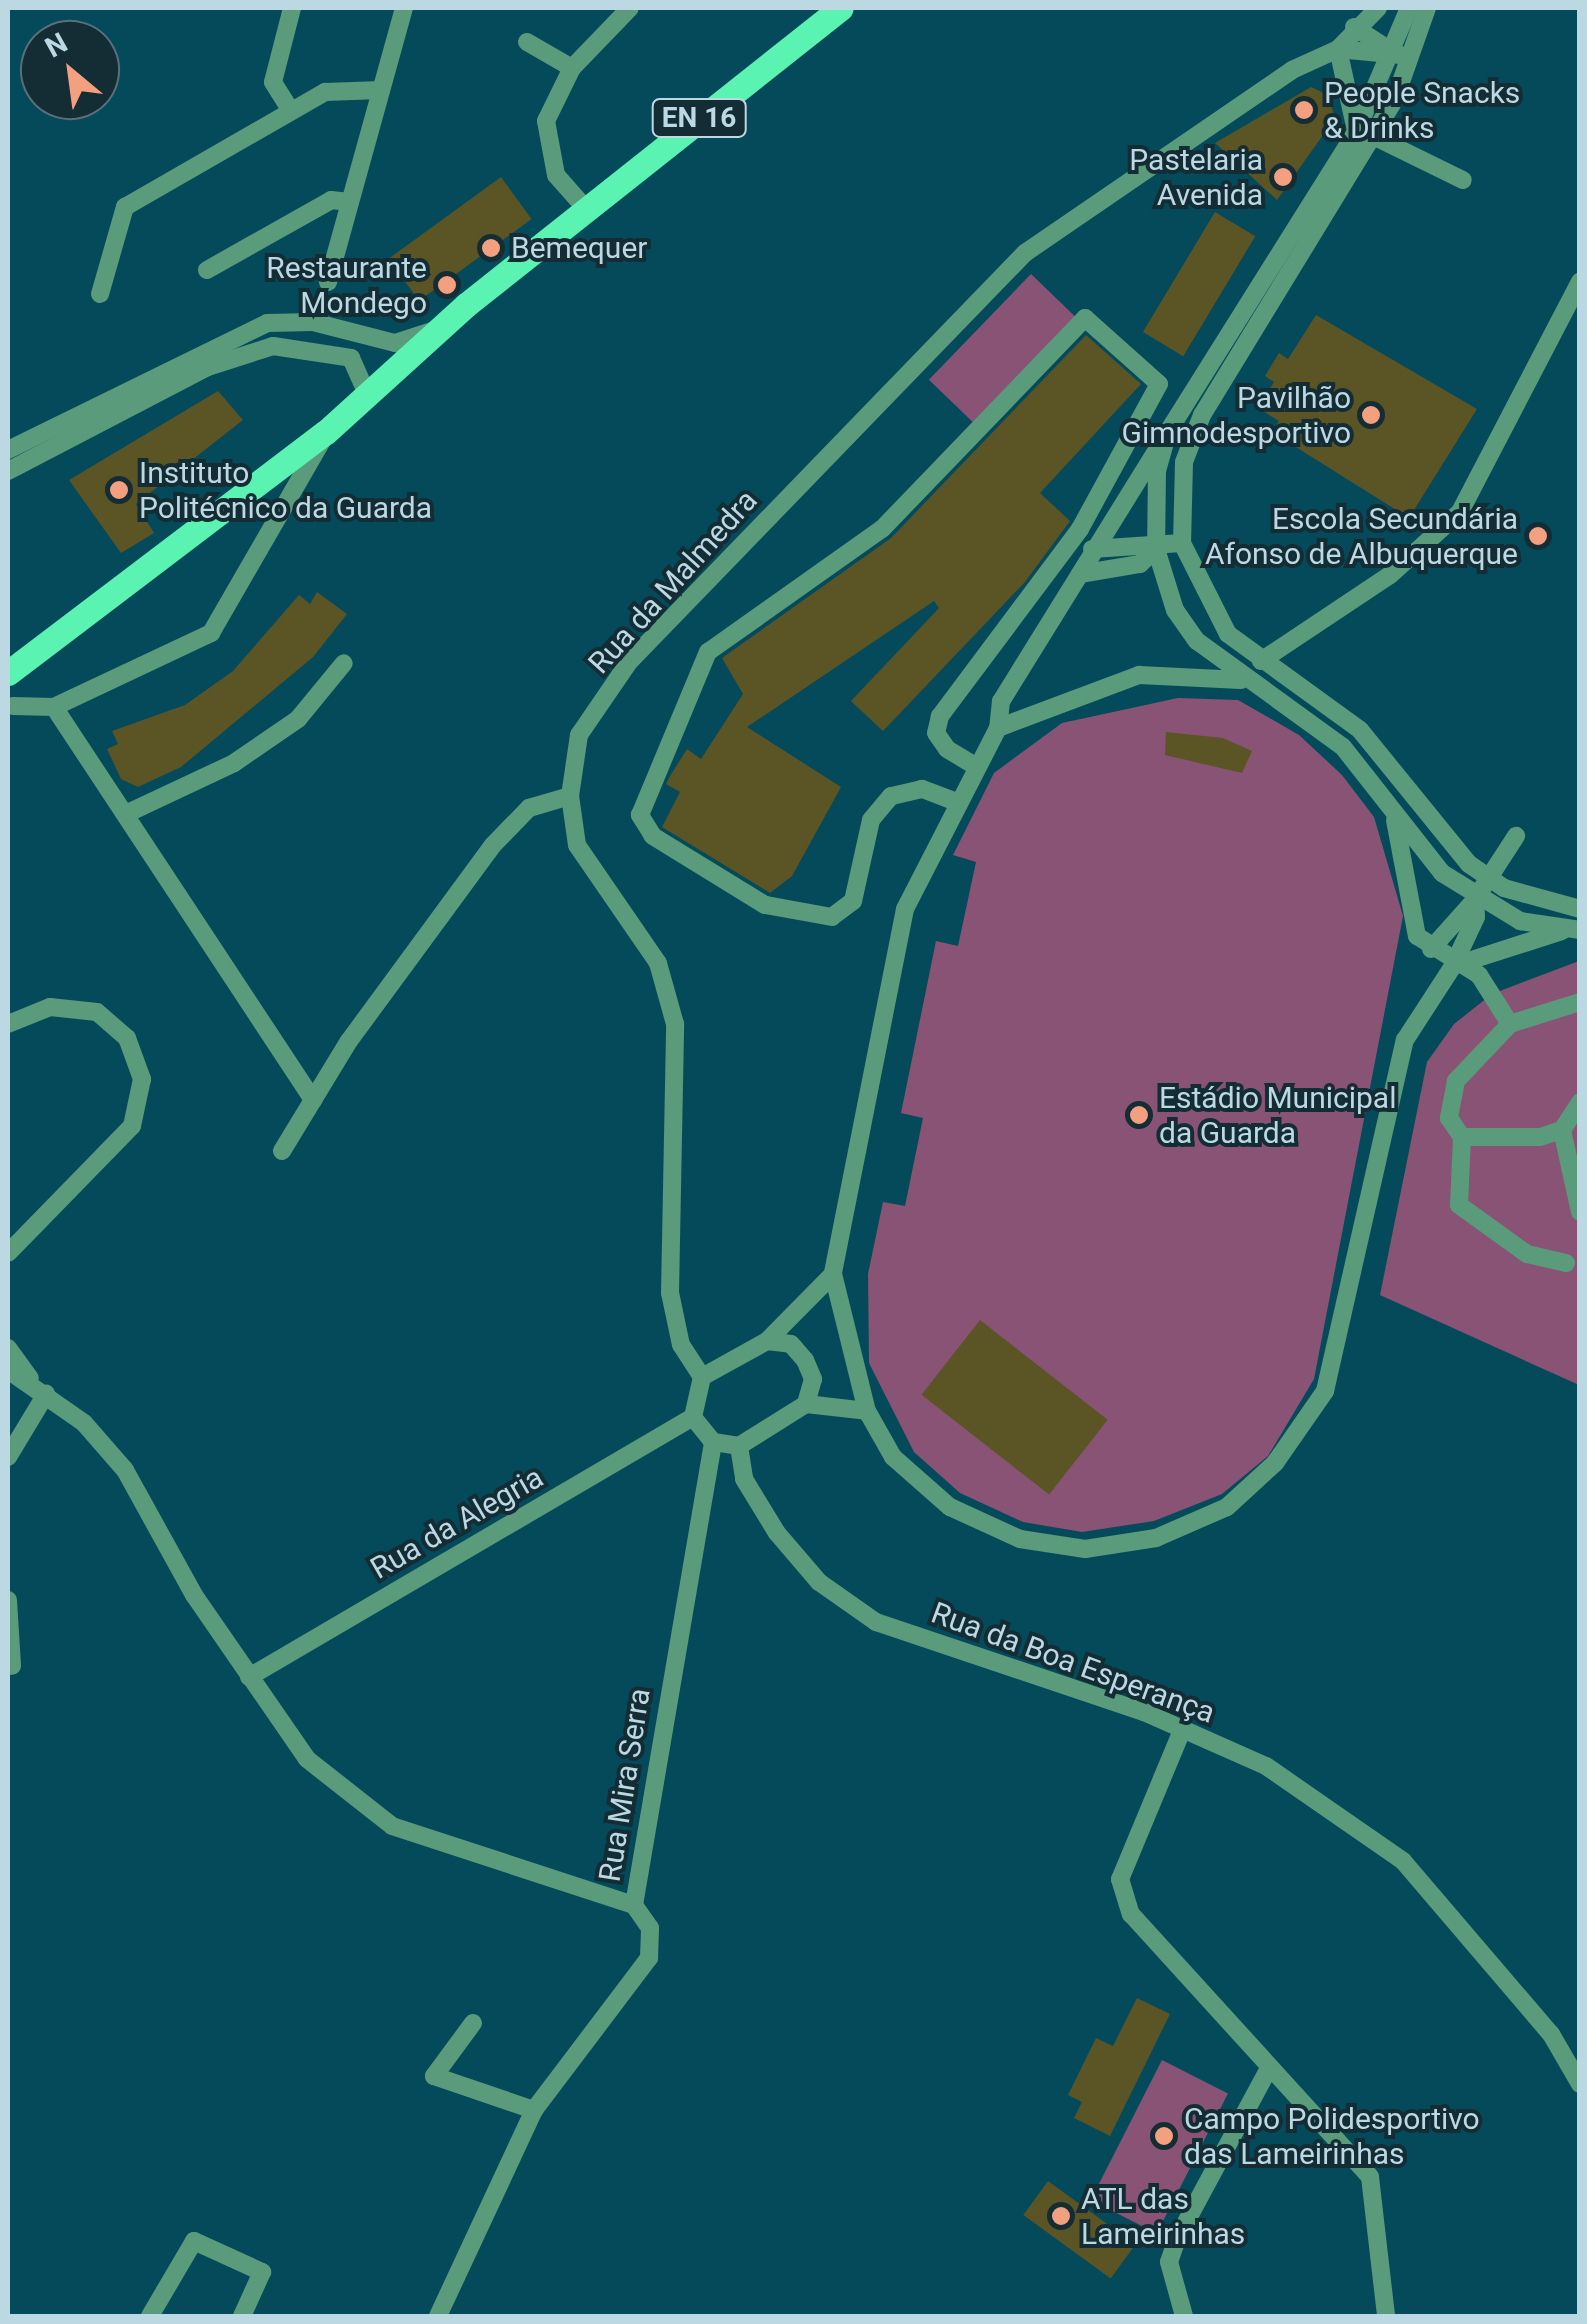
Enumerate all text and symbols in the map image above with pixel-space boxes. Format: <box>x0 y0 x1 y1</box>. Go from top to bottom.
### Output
north arrow <box>20 20 120 120</box>
text: N <box>40 26 73 64</box>
place label: People Snacks & Drinks <box>1324 75 1520 146</box>
road number: EN 16 <box>652 95 746 141</box>
marker: People Snacks & Drinks <box>1293 99 1315 121</box>
place label: Pastelaria Avenida <box>1129 142 1263 212</box>
marker: Pastelaria Avenida <box>1272 166 1294 188</box>
place label: Bemequer <box>511 230 647 266</box>
marker: Bemequer <box>480 237 502 259</box>
place label: Restaurante Mondego <box>266 250 427 320</box>
marker: Restaurante Mondego <box>436 274 458 296</box>
place label: Pavilhão Gimnodesportivo <box>1122 380 1351 450</box>
marker: Pavilhão Gimnodesportivo <box>1360 404 1382 426</box>
place label: Instituto Politécnico da Guarda <box>139 455 432 526</box>
marker: Instituto Politécnico da Guarda <box>108 479 130 501</box>
street label: Rua da Malmedra <box>581 483 765 681</box>
place label: Escola Secundária Afonso de Albuquerque <box>1205 501 1518 572</box>
marker: Escola Secundária Afonso de Albuquerque <box>1527 525 1549 547</box>
place label: Estádio Municipal da Guarda <box>1159 1080 1396 1150</box>
marker: Estádio Municipal da Guarda <box>1128 1104 1150 1126</box>
street label: Rua da Alegria <box>364 1459 550 1587</box>
street label: Rua da Boa Esperança <box>926 1595 1220 1731</box>
street label: Rua Mira Serra <box>592 1686 658 1884</box>
place label: Campo Polidesportivo das Lameirinhas <box>1184 2101 1480 2172</box>
marker: Campo Polidesportivo das Lameirinhas <box>1153 2125 1175 2147</box>
place label: ATL das Lameirinhas <box>1081 2181 1245 2252</box>
marker: ATL das Lameirinhas <box>1050 2205 1072 2227</box>

